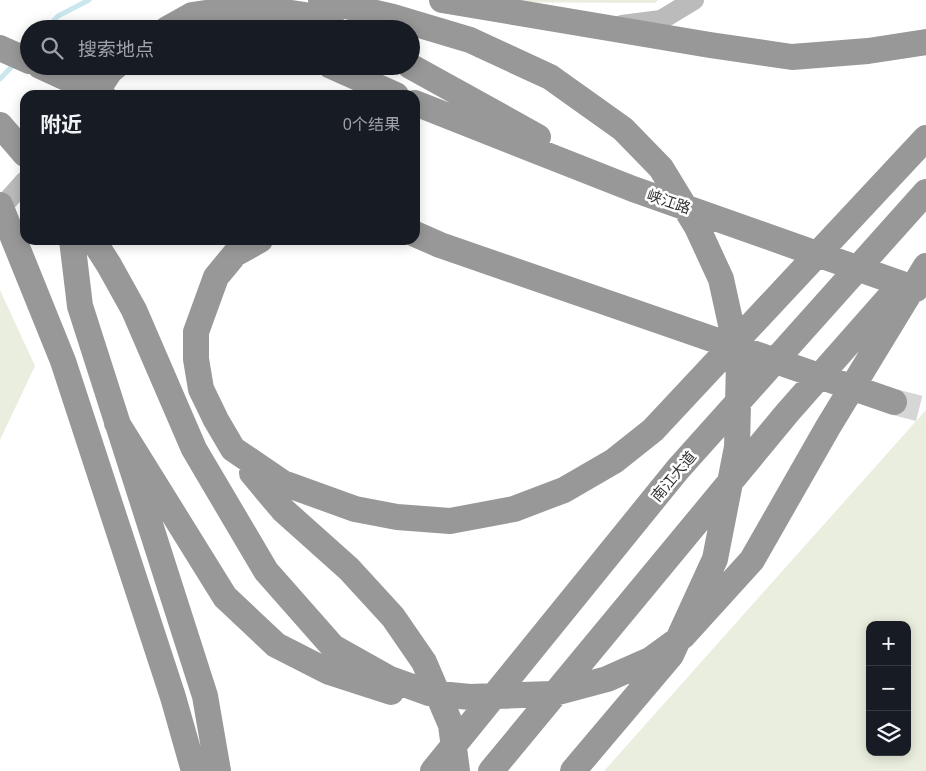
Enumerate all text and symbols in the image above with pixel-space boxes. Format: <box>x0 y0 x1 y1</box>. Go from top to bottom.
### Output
search box <box>20 20 420 75</box>
icon: search <box>38 34 66 62</box>
text: 搜索地点 <box>78 36 154 62</box>
text: 附近 <box>40 110 82 138</box>
text: 0个结果 <box>343 113 400 135</box>
street label: 峡江路 <box>644 184 694 218</box>
street label: 南江大道 <box>646 447 700 505</box>
map controls <box>866 621 911 756</box>
button: + <box>866 621 911 666</box>
button: − <box>866 666 911 711</box>
button: layers <box>866 711 911 756</box>

